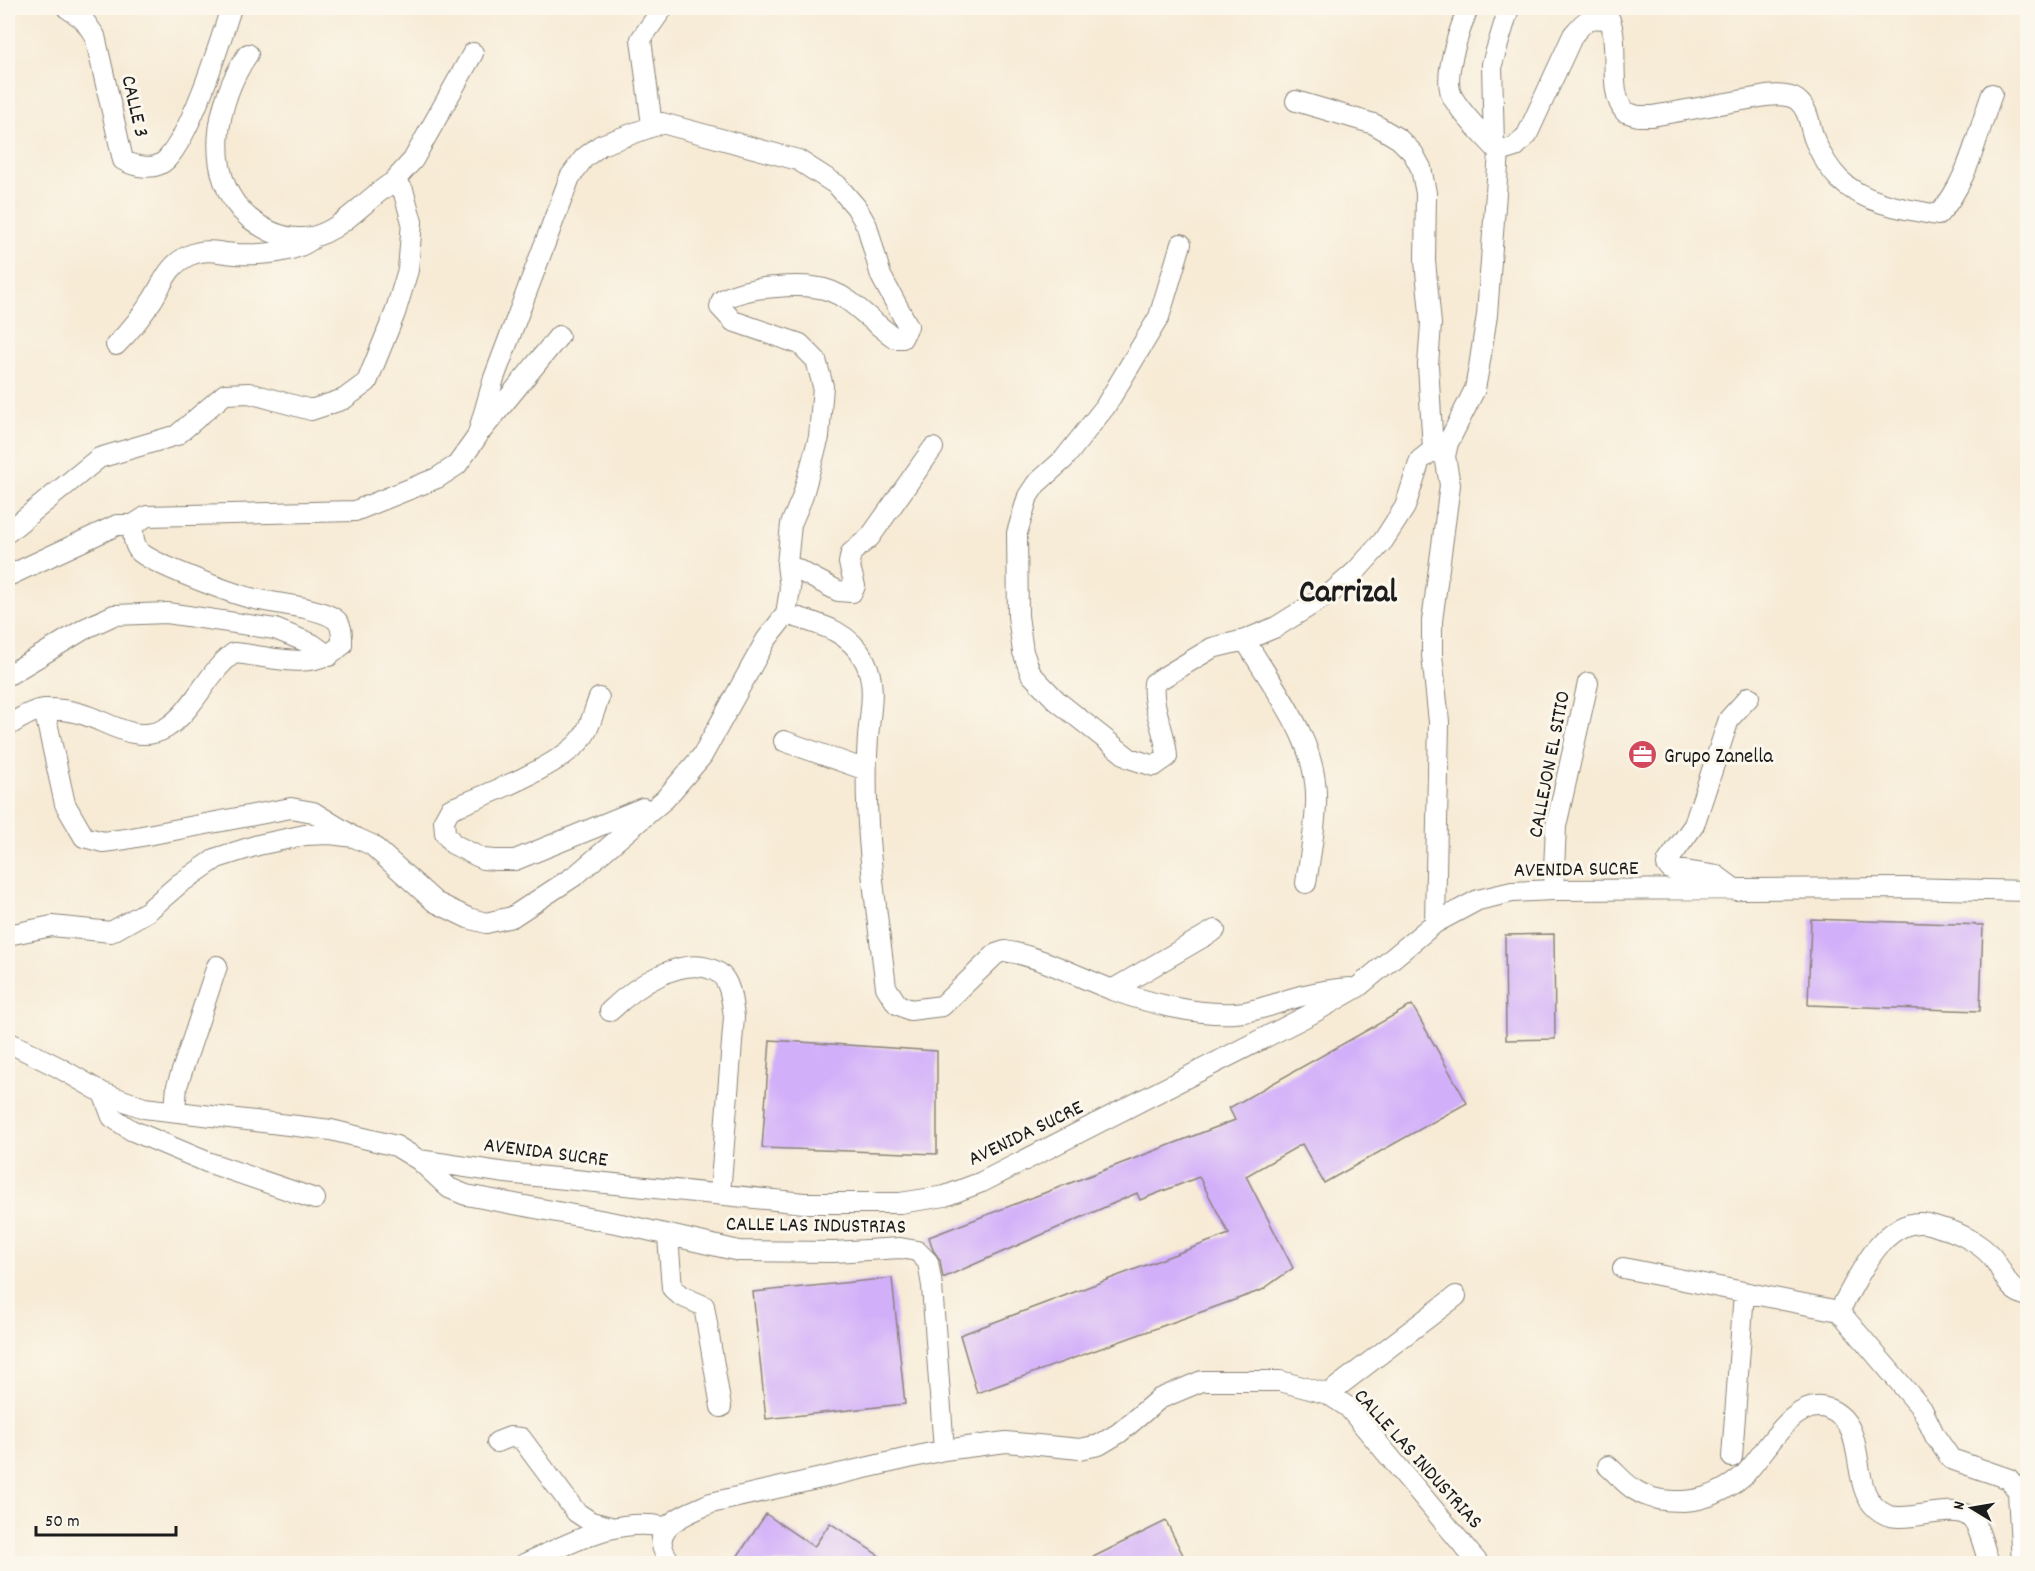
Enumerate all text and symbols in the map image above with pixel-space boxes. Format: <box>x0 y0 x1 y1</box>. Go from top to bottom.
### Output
street label: CALLE 3 <box>111 73 155 141</box>
district label: Carrizal <box>1299 571 1397 618</box>
street label: CALLEJON EL SITIO <box>1522 689 1580 841</box>
office icon: Grupo Zanella <box>1627 739 1659 771</box>
place label: Grupo Zanella <box>1664 743 1774 773</box>
street label: AVENIDA SUCRE <box>1513 855 1639 887</box>
street label: AVENIDA SUCRE <box>964 1094 1089 1175</box>
street label: AVENIDA SUCRE <box>482 1131 610 1177</box>
street label: CALLE LAS INDUSTRIAS <box>725 1210 906 1244</box>
street label: CALLE LAS INDUSTRIAS <box>1345 1383 1488 1537</box>
north arrow <box>1942 1478 2002 1538</box>
scale bar <box>36 1499 176 1537</box>
text: N <box>1948 1499 1972 1512</box>
text: 50 m <box>45 1510 80 1535</box>

